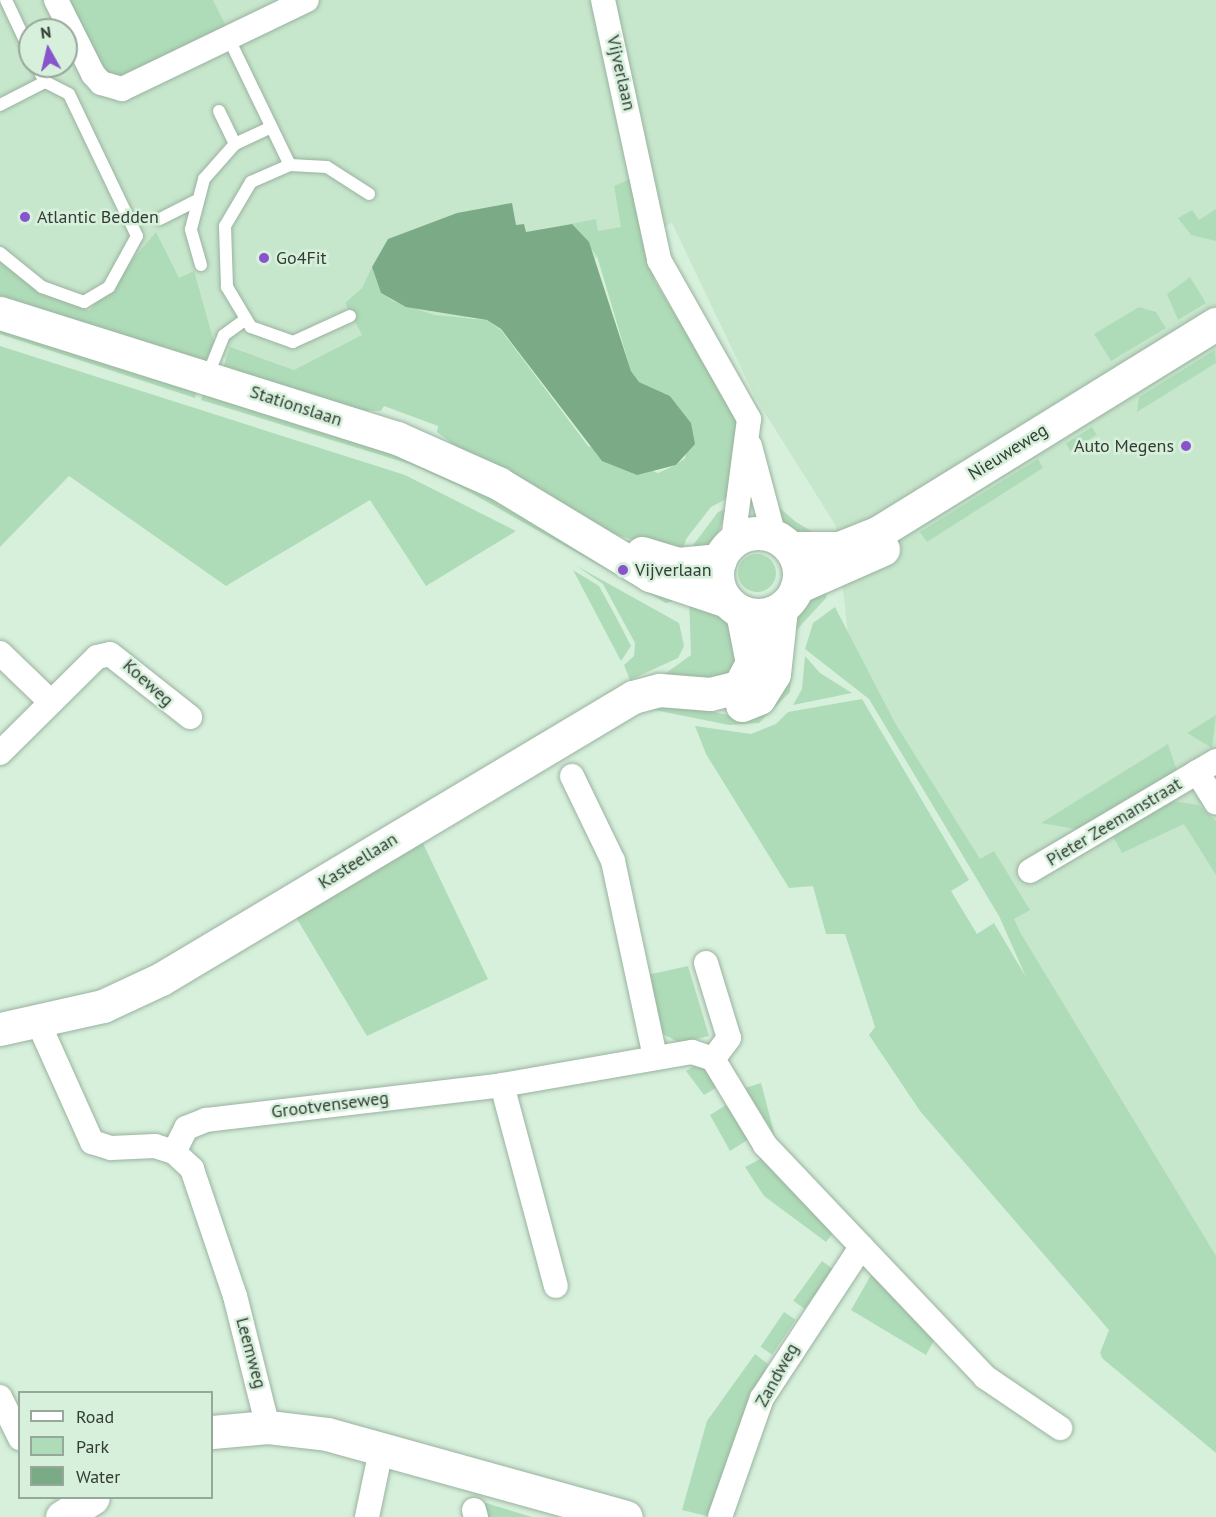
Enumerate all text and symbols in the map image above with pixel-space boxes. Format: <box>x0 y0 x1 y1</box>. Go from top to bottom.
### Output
north arrow <box>18 18 78 78</box>
text: N <box>39 22 52 43</box>
street label: Vijverlaan <box>602 33 640 113</box>
place label: Atlantic Bedden <box>37 206 159 228</box>
marker: Atlantic Bedden <box>18 210 32 224</box>
place label: Go4Fit <box>276 247 327 269</box>
marker: Go4Fit <box>257 251 271 265</box>
street label: Stationslaan <box>247 381 345 431</box>
street label: Nieuweweg <box>964 419 1052 485</box>
place label: Auto Megens <box>1074 435 1174 457</box>
marker: Auto Megens <box>1179 439 1193 453</box>
place label: Vijverlaan <box>635 559 712 581</box>
marker: Vijverlaan <box>616 563 630 577</box>
street label: Koeweg <box>118 655 178 711</box>
street label: Pieter Zeemanstraat <box>1042 773 1186 871</box>
street label: Kasteellaan <box>314 828 402 894</box>
street label: Grootvenseweg <box>270 1087 390 1123</box>
street label: Leemweg <box>231 1315 271 1391</box>
street label: Zandweg <box>751 1339 803 1411</box>
legend <box>18 1391 213 1499</box>
text: Road <box>76 1405 114 1428</box>
text: Park <box>76 1435 109 1458</box>
text: Water <box>76 1465 120 1488</box>

